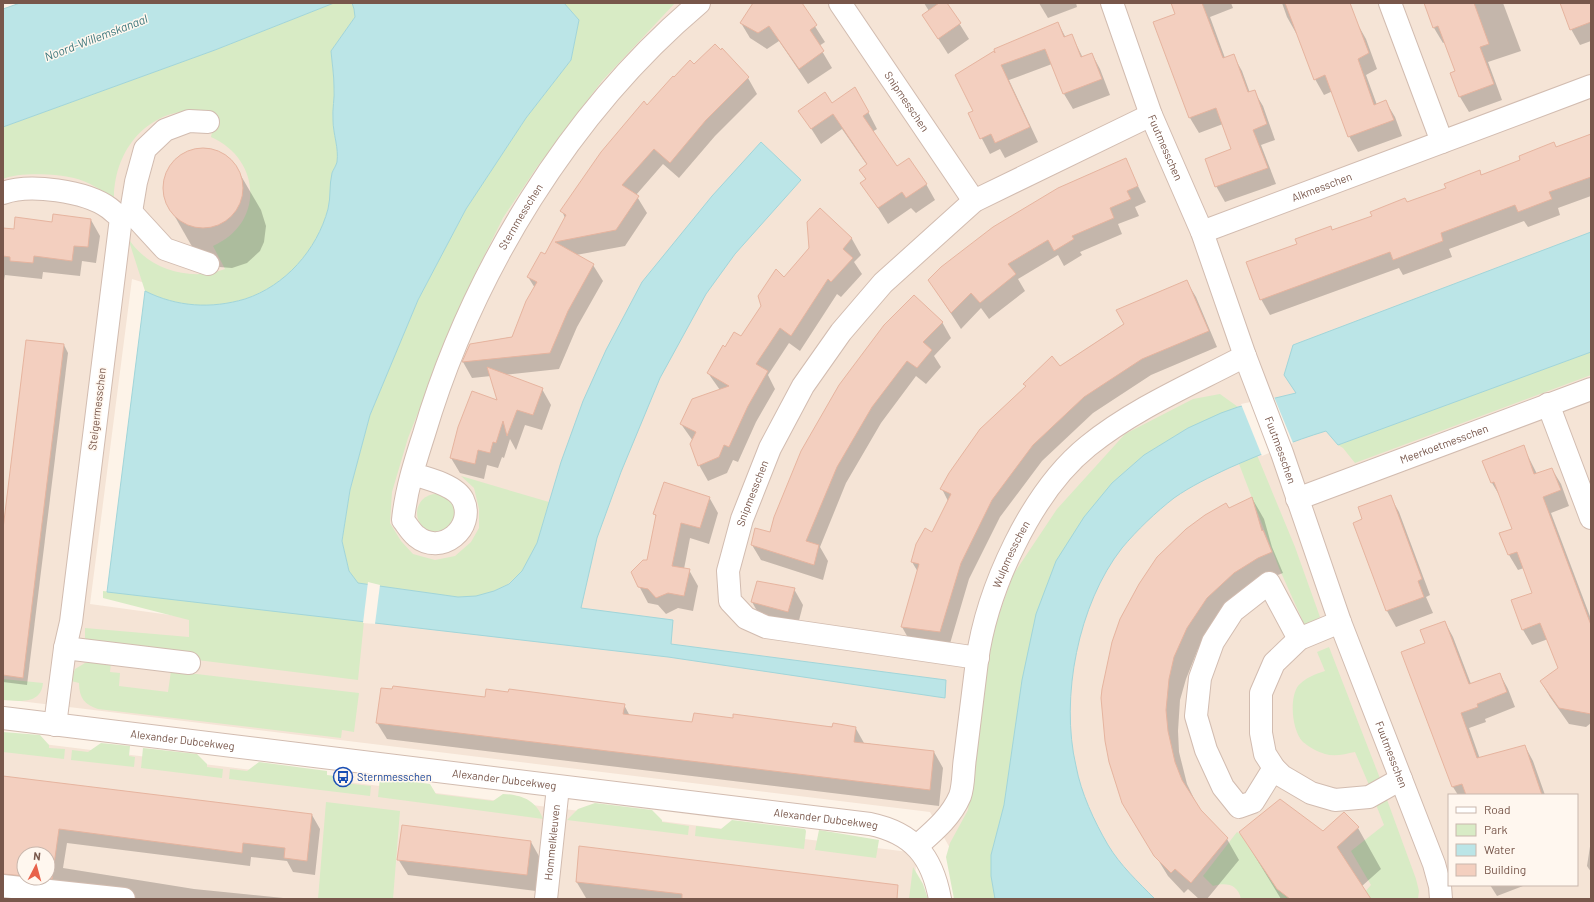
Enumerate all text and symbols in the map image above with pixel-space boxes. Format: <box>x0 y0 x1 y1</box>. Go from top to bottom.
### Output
water label: Noord-Willemskanaal <box>42 11 149 63</box>
street label: Snipmesschen <box>882 69 932 134</box>
street label: Fuutmesschen <box>1146 112 1186 182</box>
street label: Alkmesschen <box>1290 169 1354 204</box>
street label: Sternmesschen <box>495 181 545 252</box>
street label: Steigermesschen <box>85 367 108 451</box>
street label: Fuutmesschen <box>1263 414 1299 485</box>
street label: Meerkoetmesschen <box>1398 421 1490 466</box>
street label: Snipmesschen <box>733 458 771 528</box>
street label: Wulpmesschen <box>989 518 1032 590</box>
street label: Fuutmesschen <box>1373 719 1411 790</box>
street label: Alexander Dubcekweg <box>130 727 236 752</box>
bus stop icon: Sternmesschen <box>332 766 354 788</box>
street label: Alexander Dubcekweg <box>451 766 557 792</box>
place label: Sternmesschen <box>357 770 432 783</box>
legend <box>1448 794 1578 886</box>
text: Road <box>1484 802 1511 816</box>
street label: Hommelkleuven <box>541 804 562 881</box>
street label: Alexander Dubcekweg <box>773 805 880 832</box>
text: Park <box>1484 822 1508 836</box>
text: Water <box>1484 842 1516 856</box>
north arrow <box>16 846 56 886</box>
text: N <box>33 849 41 862</box>
text: Building <box>1484 862 1526 876</box>

